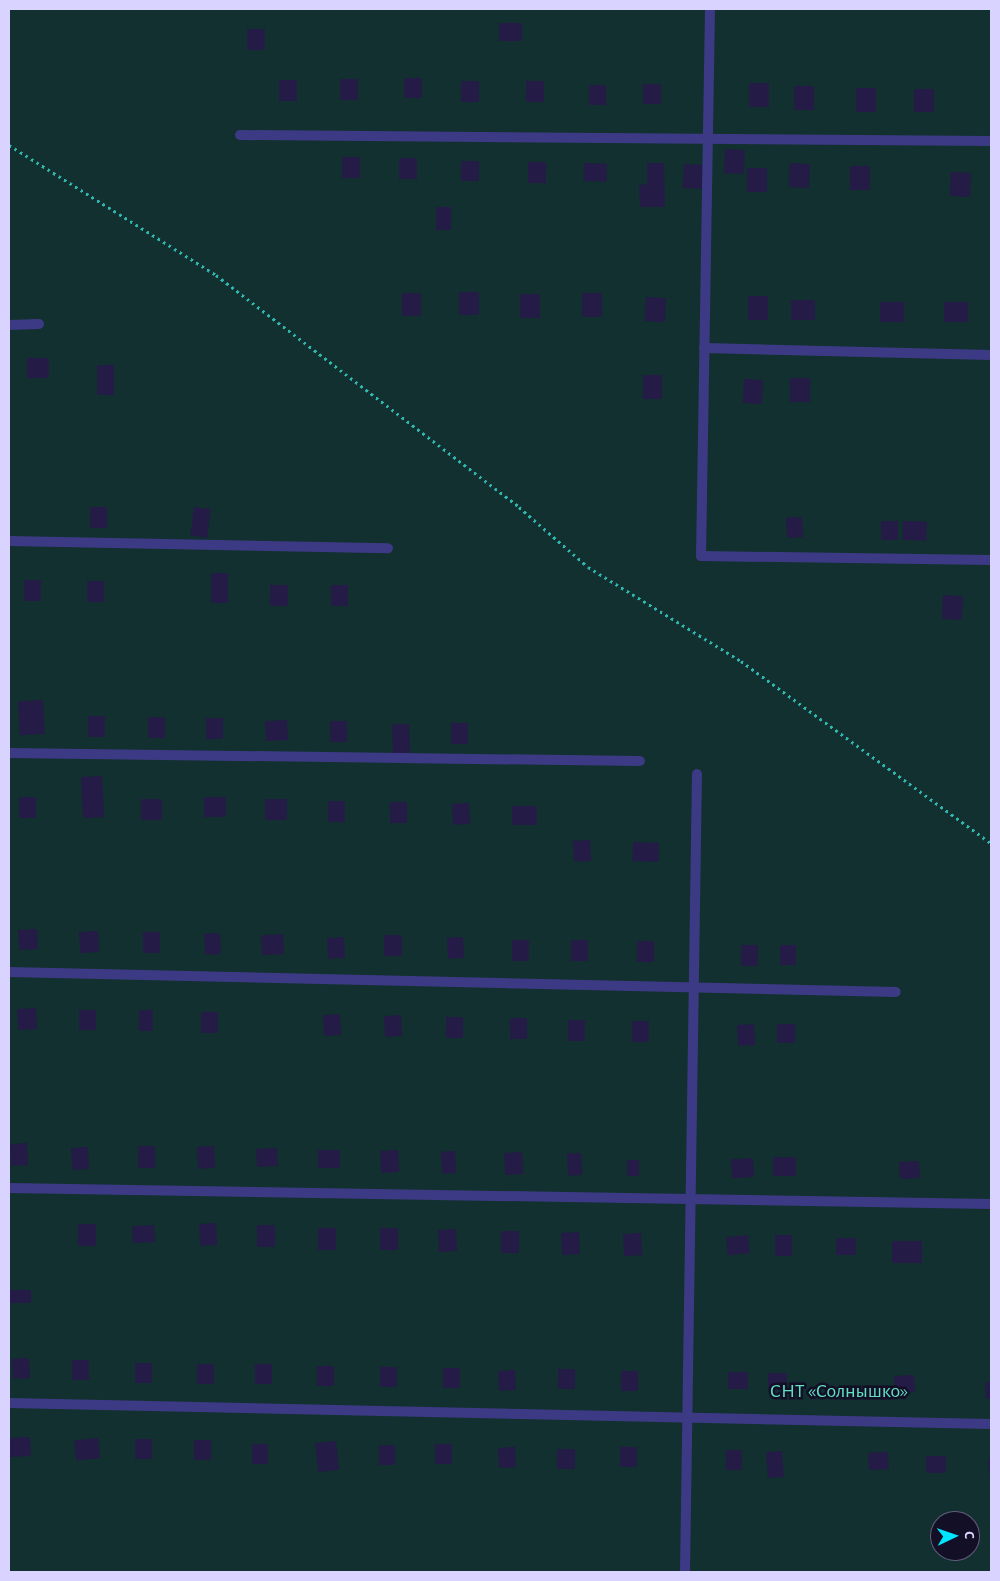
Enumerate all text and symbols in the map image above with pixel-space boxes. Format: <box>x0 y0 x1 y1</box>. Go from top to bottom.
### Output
park label: СНТ «Солнышко» <box>770 1379 908 1403</box>
north arrow <box>930 1511 980 1561</box>
text: С <box>962 1531 976 1540</box>

